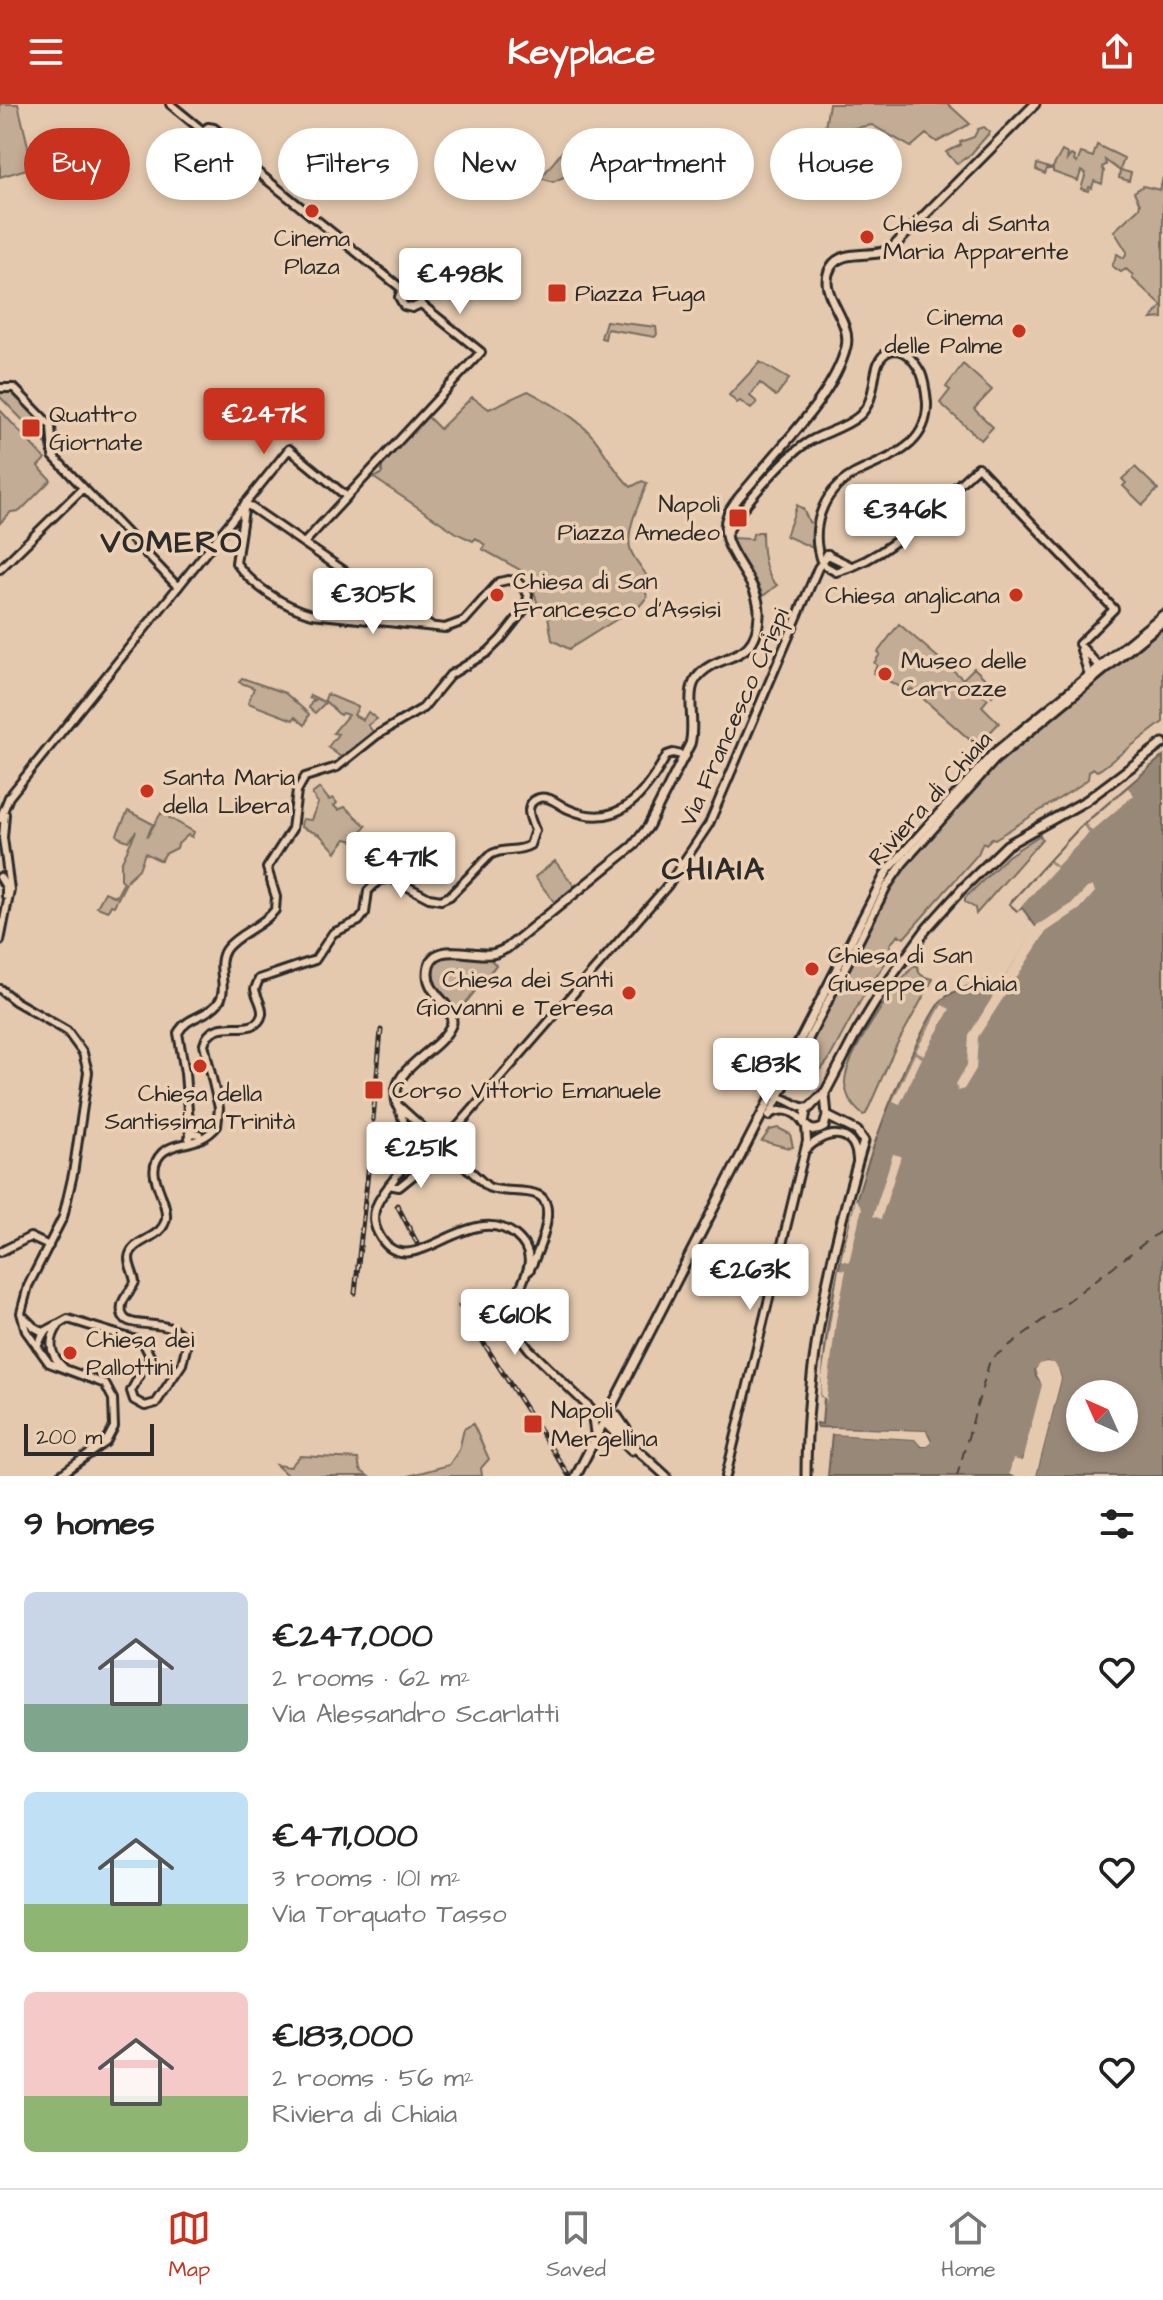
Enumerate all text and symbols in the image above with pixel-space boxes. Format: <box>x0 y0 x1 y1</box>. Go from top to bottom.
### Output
text: Keyplace <box>508 27 655 78</box>
icon: menu <box>24 30 68 74</box>
icon: share <box>1095 30 1139 74</box>
chip: Buy <box>24 128 130 200</box>
chip: Rent <box>146 128 262 200</box>
chip: Filters <box>278 128 418 200</box>
chip: New <box>434 128 545 200</box>
chip: Apartment <box>561 128 754 200</box>
chip: House <box>770 128 902 200</box>
marker: Cinema Plaza <box>303 202 321 220</box>
place label: Chiesa di Santa Maria Apparente <box>883 207 1069 269</box>
place label: Cinema Plaza <box>274 222 350 284</box>
marker: Chiesa di Santa Maria Apparente <box>858 228 876 246</box>
pin: €498K <box>404 248 516 316</box>
text: €498K <box>417 256 503 292</box>
place label: Piazza Fuga <box>575 277 705 312</box>
marker: Piazza Fuga <box>546 282 568 304</box>
place label: Cinema delle Palme <box>885 301 1003 363</box>
marker: Cinema delle Palme <box>1010 322 1028 340</box>
pin: €247K <box>208 388 320 456</box>
text: €247K <box>222 396 306 432</box>
place label: Quattro Giornate <box>49 398 143 460</box>
marker: Quattro Giornate <box>20 417 42 439</box>
pin: €346K <box>849 484 961 552</box>
place label: Napoli Piazza Amedeo <box>557 488 721 550</box>
text: €346K <box>863 492 947 528</box>
marker: Napoli Piazza Amedeo <box>727 507 749 529</box>
district label: VOMERO <box>99 520 244 565</box>
place label: Chiesa di San Francesco d'Assisi <box>513 565 721 627</box>
pin: €305K <box>317 568 429 636</box>
text: €305K <box>331 576 415 612</box>
place label: Chiesa anglicana <box>825 579 1000 614</box>
marker: Chiesa di San Francesco d'Assisi <box>488 586 506 604</box>
marker: Chiesa anglicana <box>1007 586 1025 604</box>
street label: Via Francesco Crispi <box>671 602 799 832</box>
place label: Museo delle Carrozze <box>901 644 1027 706</box>
marker: Museo delle Carrozze <box>876 665 894 683</box>
street label: Riviera di Chiaia <box>861 724 1001 874</box>
place label: Santa Maria della Libera <box>163 761 295 823</box>
marker: Santa Maria della Libera <box>138 782 156 800</box>
pin: €471K <box>345 832 457 900</box>
text: €471K <box>364 840 438 876</box>
district label: CHIAIA <box>662 847 766 892</box>
place label: Chiesa di San Giuseppe a Chiaia <box>828 939 1017 1001</box>
marker: Chiesa di San Giuseppe a Chiaia <box>803 960 821 978</box>
place label: Chiesa dei Santi Giovanni e Teresa <box>416 963 613 1025</box>
marker: Chiesa dei Santi Giovanni e Teresa <box>620 984 638 1002</box>
pin: €183K <box>710 1038 822 1106</box>
text: €183K <box>731 1046 801 1082</box>
marker: Chiesa della Santissima Trinità <box>191 1057 209 1075</box>
place label: Corso Vittorio Emanuele <box>392 1074 662 1108</box>
place label: Chiesa della Santissima Trinità <box>105 1077 295 1139</box>
marker: Corso Vittorio Emanuele <box>363 1079 385 1101</box>
pin: €251K <box>365 1122 477 1190</box>
text: €251K <box>384 1130 458 1166</box>
pin: €263K <box>694 1244 806 1312</box>
text: €263K <box>710 1252 790 1288</box>
pin: €610K <box>459 1289 571 1357</box>
text: €610K <box>479 1297 551 1333</box>
place label: Chiesa dei Pallottini <box>86 1323 195 1385</box>
marker: Chiesa dei Pallottini <box>61 1344 79 1362</box>
north arrow <box>1066 1380 1138 1452</box>
map controls <box>1066 1380 1138 1452</box>
place label: Napoli Mergellina <box>551 1394 658 1457</box>
marker: Napoli Mergellina <box>522 1413 544 1435</box>
scale bar <box>24 1420 154 1456</box>
text: 200 m <box>36 1422 102 1453</box>
text: 9 homes <box>24 1500 155 1548</box>
icon: filters <box>1095 1502 1139 1546</box>
text: €247,000 <box>272 1612 433 1660</box>
icon: home <box>88 1624 184 1720</box>
icon: heart <box>1095 1650 1139 1694</box>
text: 2 rooms · 62 m² <box>272 1660 470 1696</box>
text: Via Alessandro Scarlatti <box>272 1696 559 1732</box>
text: €471,000 <box>272 1812 418 1860</box>
icon: home <box>88 1824 184 1920</box>
icon: heart <box>1095 1850 1139 1894</box>
text: 3 rooms · 101 m² <box>272 1860 460 1896</box>
text: Via Torquato Tasso <box>272 1896 507 1932</box>
text: €183,000 <box>272 2012 413 2060</box>
icon: home <box>88 2024 184 2120</box>
icon: heart <box>1095 2050 1139 2094</box>
text: 2 rooms · 56 m² <box>272 2060 474 2096</box>
text: Riviera di Chiaia <box>272 2096 457 2132</box>
tab: Map <box>167 2206 211 2285</box>
tab: Saved <box>546 2206 606 2285</box>
tab: Home <box>941 2206 996 2285</box>

